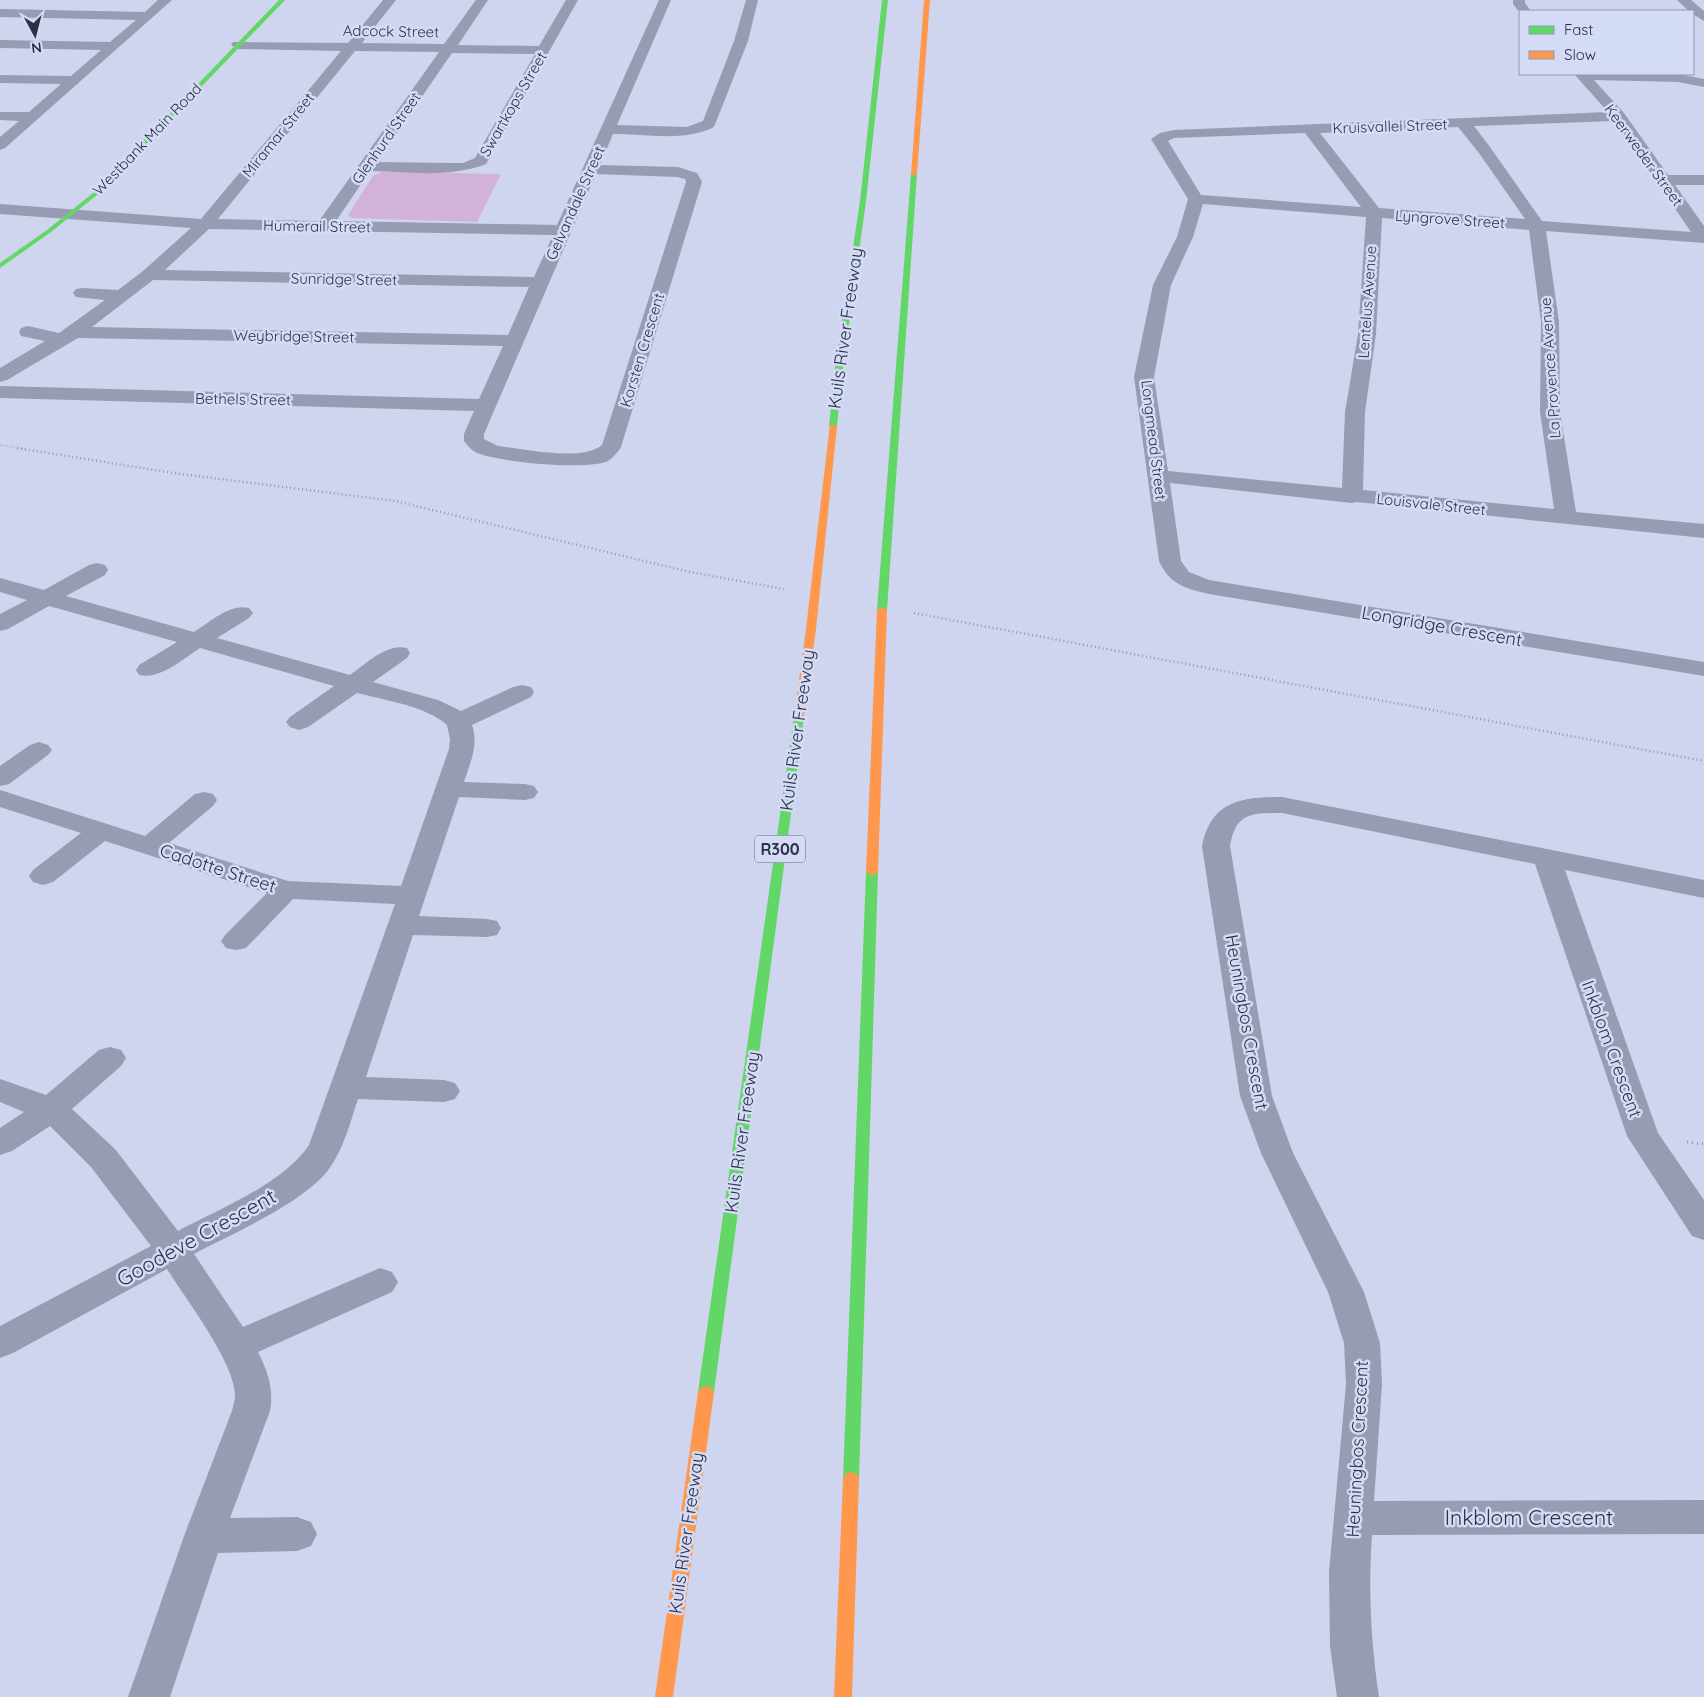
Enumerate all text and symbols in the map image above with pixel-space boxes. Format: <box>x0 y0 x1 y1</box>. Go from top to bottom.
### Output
north arrow <box>10 10 60 60</box>
legend <box>1519 10 1694 75</box>
text: Fast <box>1564 20 1593 39</box>
street label: Adcock Street <box>343 21 439 41</box>
text: N <box>30 38 43 57</box>
text: Slow <box>1564 45 1596 64</box>
street label: Swartkops Street <box>475 48 551 160</box>
street label: Westbank Main Road <box>89 79 205 199</box>
street label: Glenhurd Street <box>347 88 425 188</box>
street label: Miramar Street <box>238 89 318 181</box>
street label: Keerweder Street <box>1601 100 1687 210</box>
street label: Kruisvallei Street <box>1332 114 1448 138</box>
street label: Gelvandale Street <box>541 143 609 263</box>
street label: Lyngrove Street <box>1394 206 1506 232</box>
street label: Humerail Street <box>263 216 371 236</box>
street label: Lentelus Avenue <box>1354 245 1380 359</box>
street label: Kuils River Freeway <box>822 246 868 410</box>
street label: Sunridge Street <box>291 269 397 289</box>
street label: Korsten Crescent <box>616 290 668 410</box>
street label: La Provence Avenue <box>1536 297 1564 439</box>
street label: Weybridge Street <box>233 325 355 347</box>
street label: Longmead Street <box>1137 379 1171 501</box>
street label: Bethels Street <box>195 389 291 409</box>
street label: Louisvale Street <box>1375 489 1487 519</box>
street label: Longridge Crescent <box>1360 601 1524 651</box>
street label: Kuils River Freeway <box>774 648 820 812</box>
road number: R300 <box>755 836 805 862</box>
street label: Cadotte Street <box>157 838 279 898</box>
street label: Heuningbos Crescent <box>1220 933 1274 1111</box>
street label: Inkblom Crescent <box>1576 977 1648 1121</box>
street label: Kuils River Freeway <box>719 1050 765 1214</box>
street label: Goodeve Crescent <box>112 1182 280 1292</box>
street label: Heuningbos Crescent <box>1341 1360 1373 1538</box>
street label: Kuils River Freeway <box>663 1451 709 1615</box>
street label: Inkblom Crescent <box>1445 1504 1613 1530</box>

